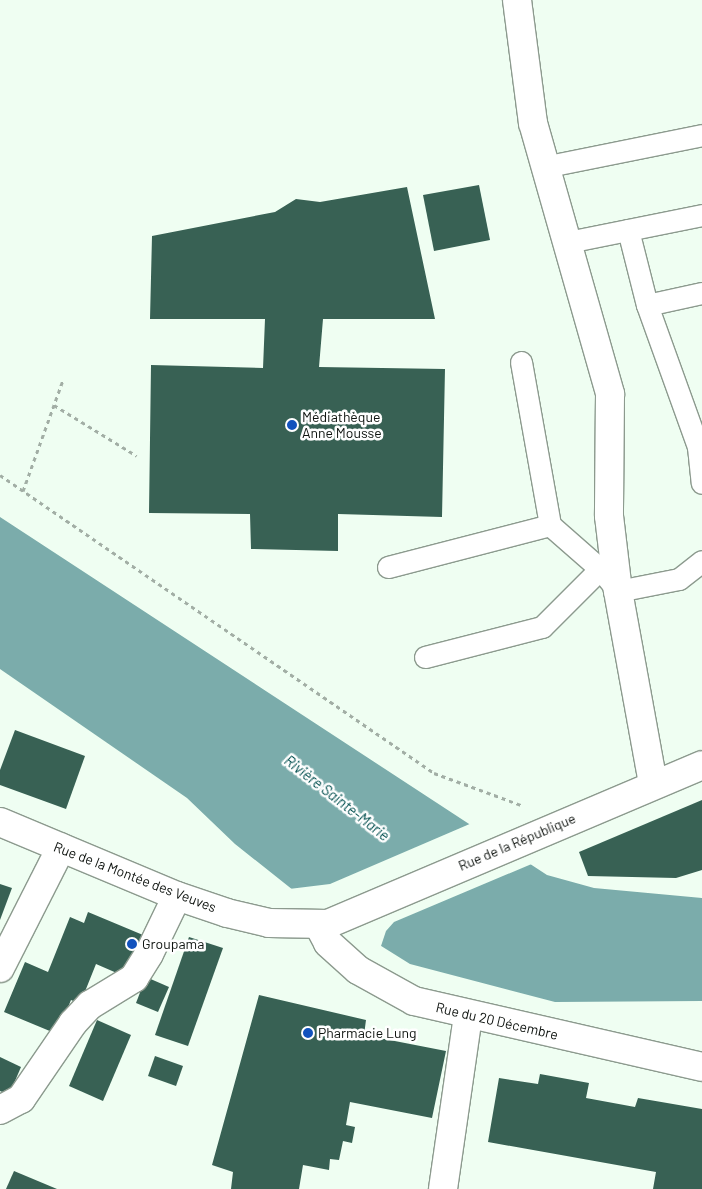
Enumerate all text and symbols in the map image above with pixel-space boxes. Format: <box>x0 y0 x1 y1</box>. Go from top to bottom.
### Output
place label: Médiathèque Anne Mousse <box>302 409 382 442</box>
marker: Médiathèque Anne Mousse <box>286 419 298 431</box>
water label: Rivière Sainte-Marie <box>281 751 393 845</box>
street label: Rue de la République <box>456 810 578 874</box>
street label: Rue de la Montée des Veuves <box>51 838 219 916</box>
place label: Groupama <box>142 936 204 952</box>
marker: Groupama <box>126 938 138 950</box>
street label: Rue du 20 Décembre <box>434 999 560 1043</box>
place label: Pharmacie Lung <box>318 1025 416 1041</box>
marker: Pharmacie Lung <box>302 1027 314 1039</box>

